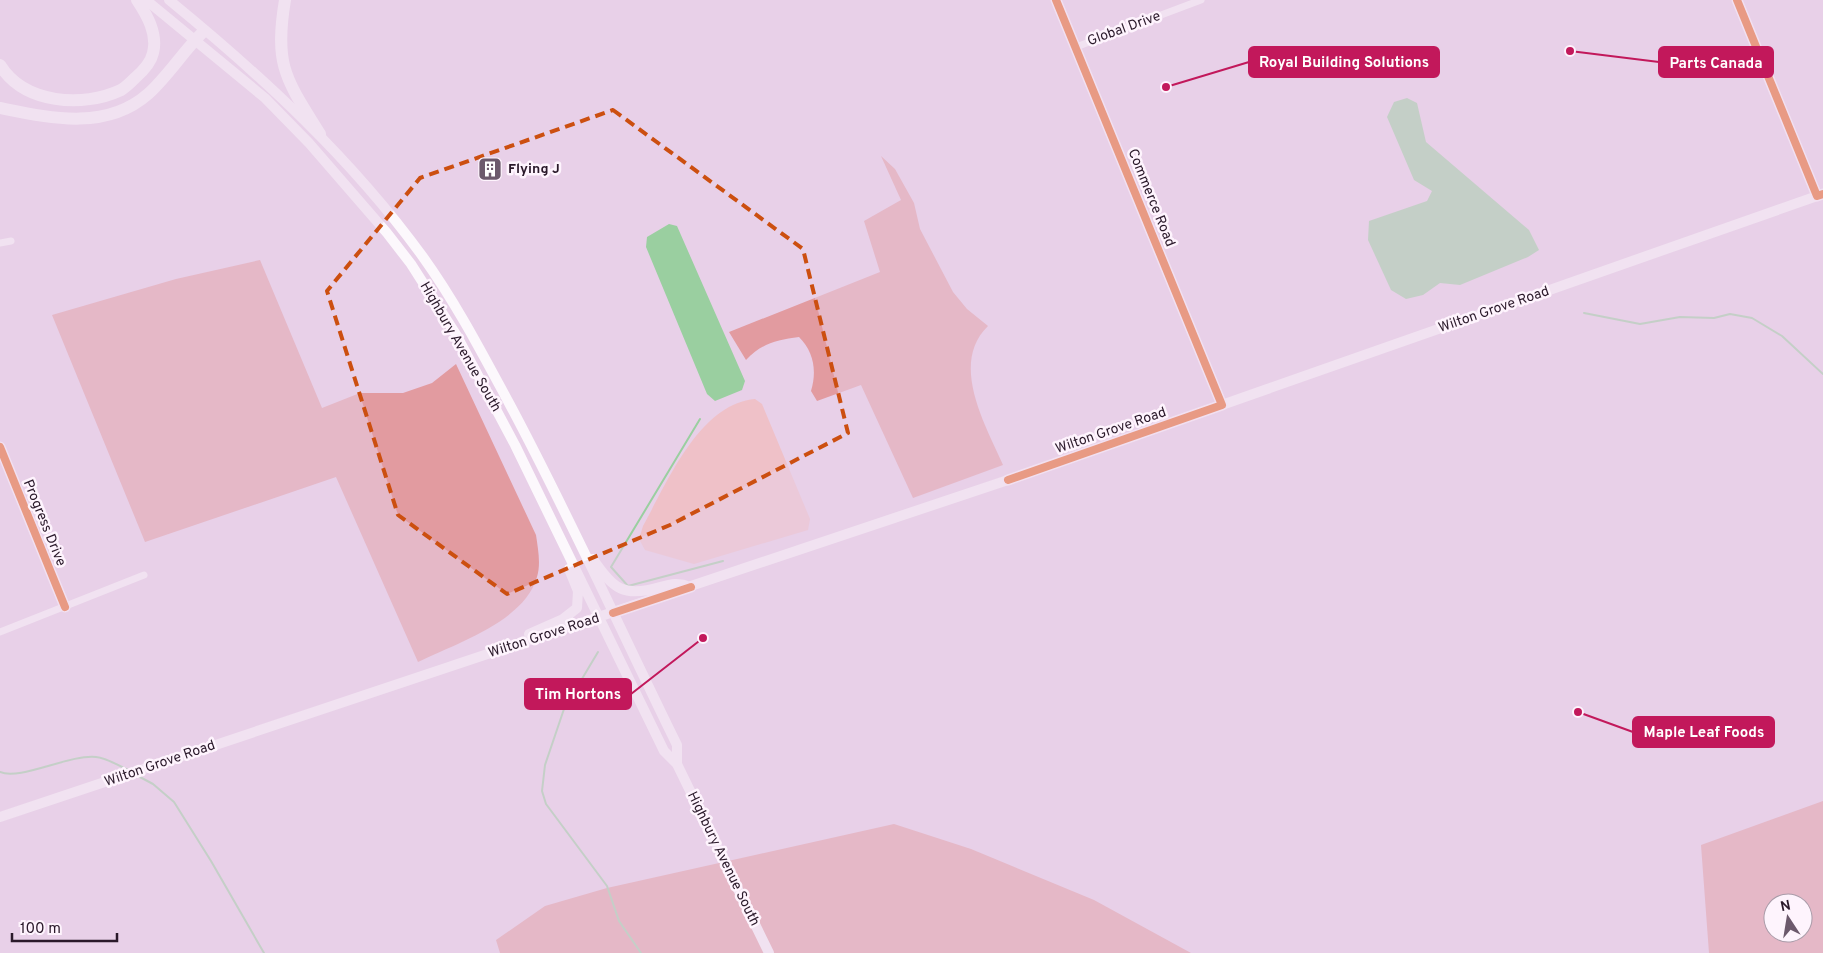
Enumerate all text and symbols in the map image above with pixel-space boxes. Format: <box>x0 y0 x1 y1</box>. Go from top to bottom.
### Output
street label: Global Drive <box>1085 8 1163 50</box>
callout: Royal Building Solutions <box>1249 47 1439 77</box>
callout: Parts Canada <box>1659 47 1773 77</box>
text: Royal Building Solutions <box>1259 54 1429 73</box>
text: Parts Canada <box>1669 55 1763 74</box>
street label: Commerce Road <box>1124 147 1178 249</box>
building icon: Flying J <box>477 156 503 182</box>
place label: Flying J <box>508 161 560 178</box>
street label: Highbury Avenue South <box>416 279 504 415</box>
street label: Wilton Grove Road <box>1436 283 1552 337</box>
street label: Wilton Grove Road <box>1053 404 1169 458</box>
street label: Progress Drive <box>19 477 69 569</box>
street label: Wilton Grove Road <box>486 610 602 662</box>
callout: Tim Hortons <box>525 679 631 709</box>
text: Tim Hortons <box>535 686 621 705</box>
callout: Maple Leaf Foods <box>1633 717 1774 747</box>
text: Maple Leaf Foods <box>1644 724 1764 743</box>
street label: Wilton Grove Road <box>102 737 218 791</box>
street label: Highbury Avenue South <box>683 789 763 929</box>
north arrow <box>1763 893 1813 943</box>
text: N <box>1779 897 1792 916</box>
scale bar <box>12 910 118 942</box>
text: 100 m <box>20 920 61 939</box>

